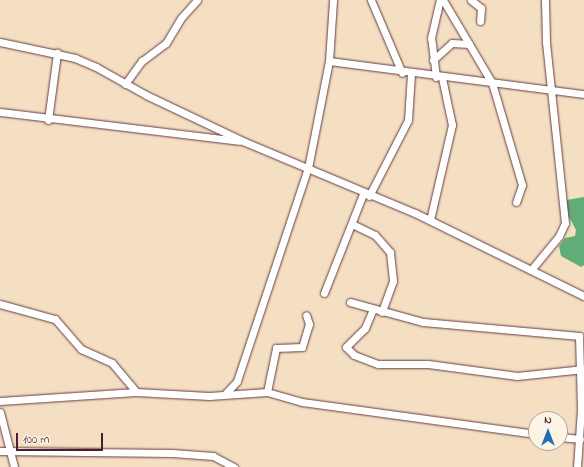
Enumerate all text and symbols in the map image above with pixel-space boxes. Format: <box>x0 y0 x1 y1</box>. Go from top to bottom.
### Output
north arrow <box>528 411 568 451</box>
text: N <box>544 412 552 428</box>
scale bar <box>18 425 105 451</box>
text: 100 m <box>23 431 50 449</box>

